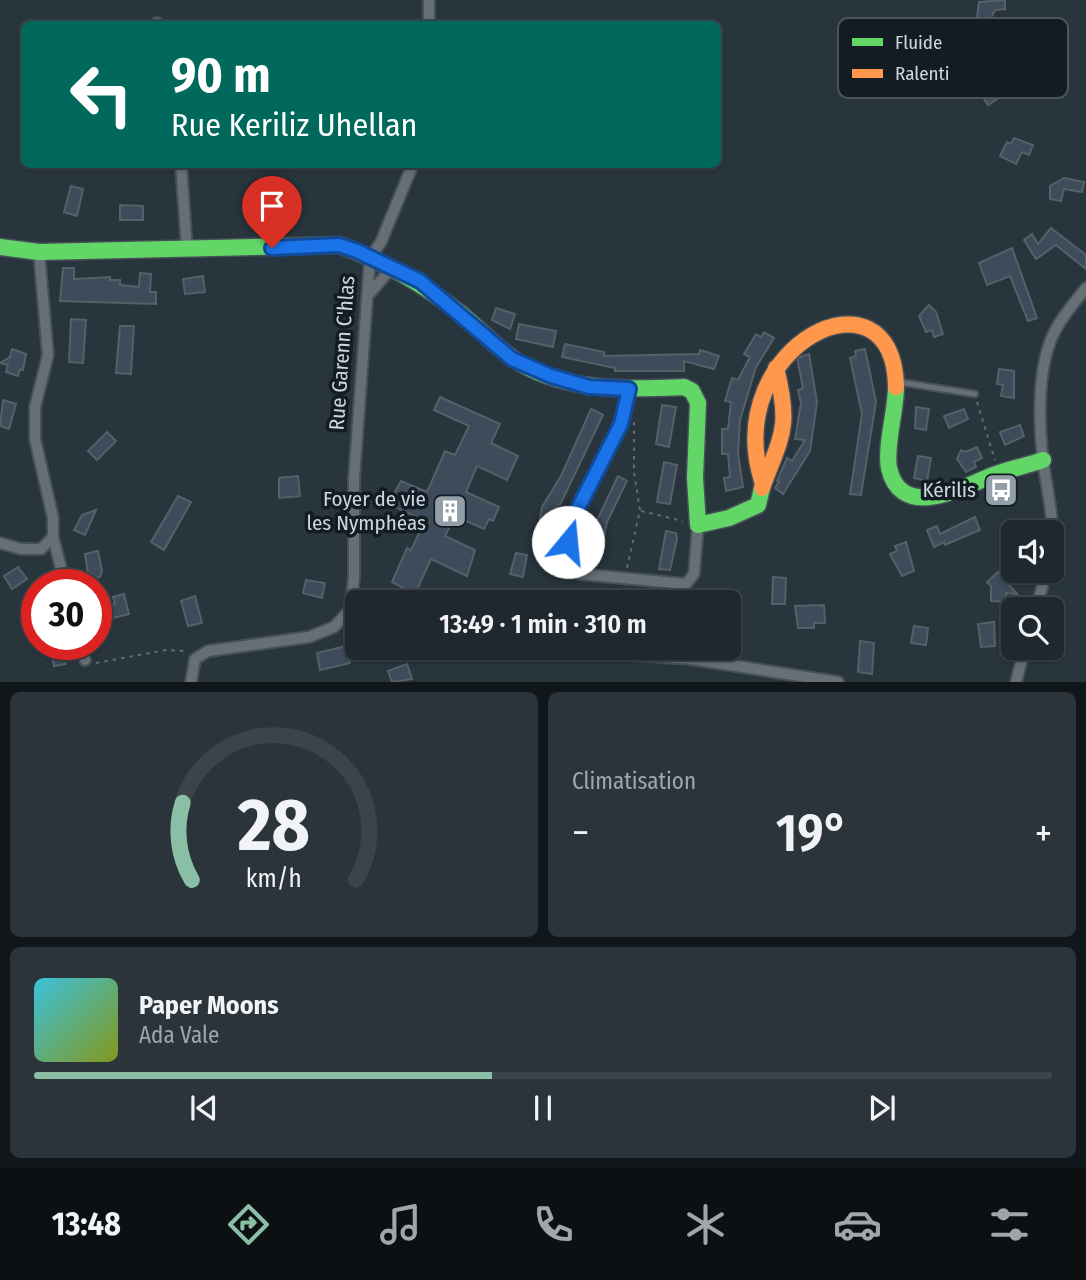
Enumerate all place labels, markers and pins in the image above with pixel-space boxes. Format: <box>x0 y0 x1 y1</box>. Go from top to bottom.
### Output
pin <box>242 176 302 248</box>
bus stop icon: Kérilis <box>982 471 1020 509</box>
place label: Kérilis <box>922 477 976 503</box>
place label: Foyer de vie les Nymphéas <box>306 486 426 536</box>
building icon: Foyer de vie les Nymphéas <box>431 492 469 530</box>

